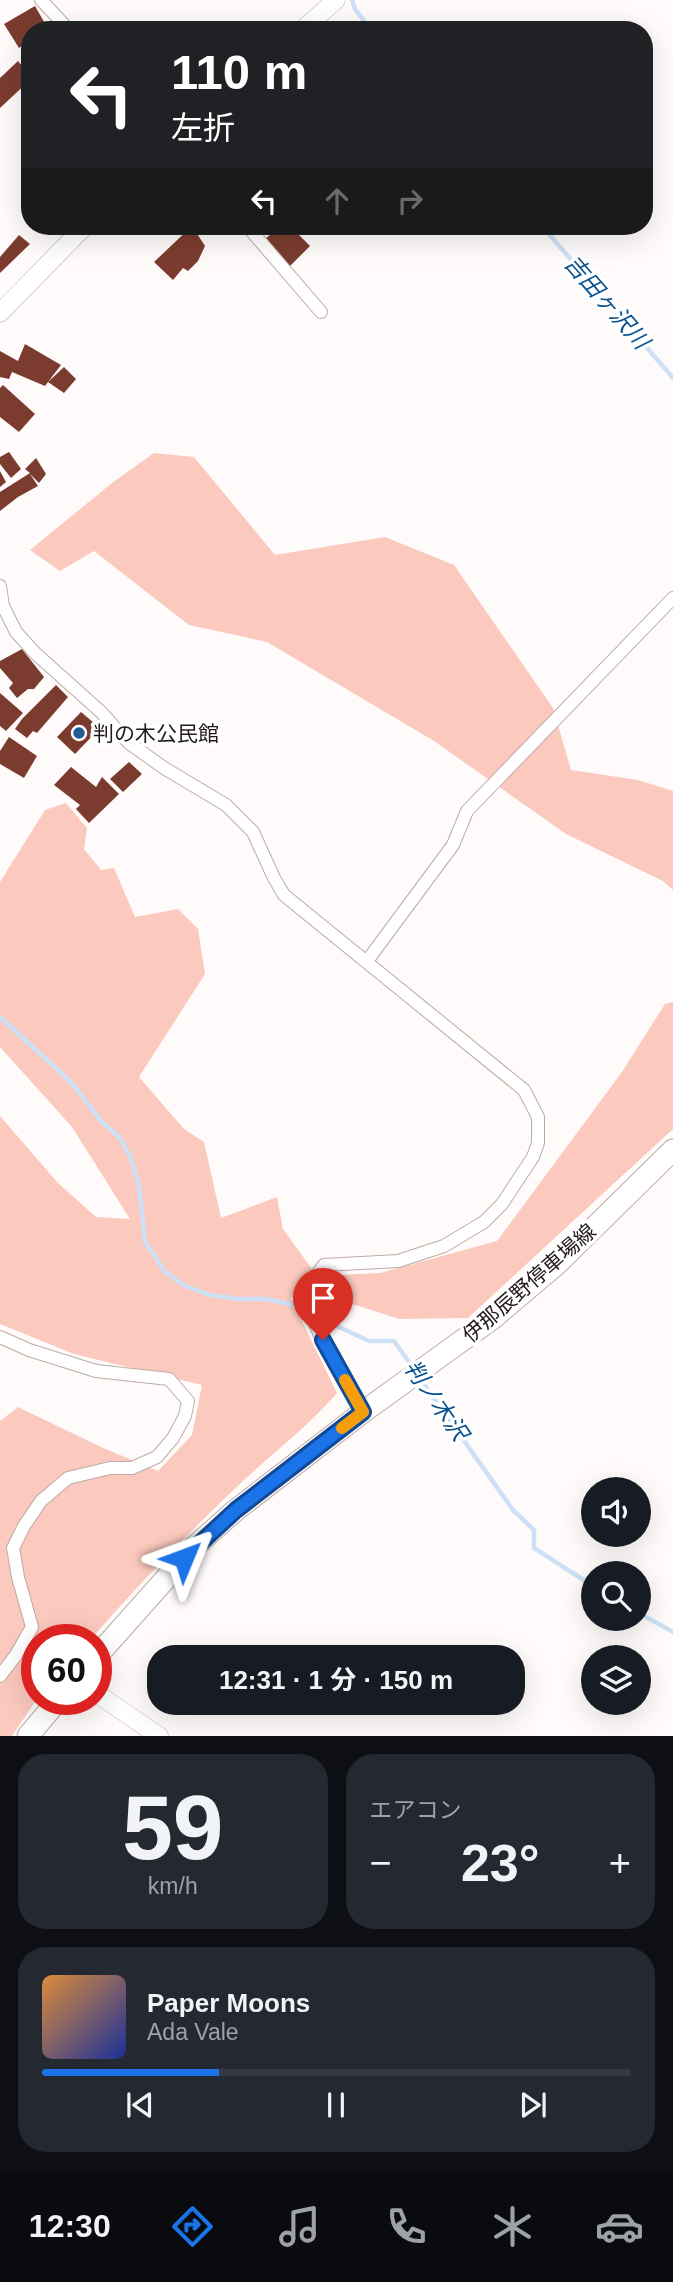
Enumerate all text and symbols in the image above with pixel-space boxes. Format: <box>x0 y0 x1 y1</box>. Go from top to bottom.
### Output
text: 110 m <box>171 45 307 99</box>
icon: left <box>56 49 147 140</box>
text: 左折 <box>171 110 235 146</box>
icon: left <box>245 182 283 220</box>
icon: ahead <box>318 182 356 220</box>
icon: right <box>391 182 429 220</box>
water label: 吉田ヶ沢川 <box>559 250 657 356</box>
place label: 判の木公民館 <box>93 722 219 745</box>
marker: 判の木公民館 <box>71 725 87 741</box>
street label: 伊那辰野停車場線 <box>458 1219 600 1347</box>
pin <box>293 1268 353 1340</box>
icon: arrive <box>304 1279 342 1317</box>
water label: 判ノ木沢 <box>399 1355 475 1448</box>
map controls <box>581 1477 651 1715</box>
button: sound <box>581 1477 651 1547</box>
position arrow <box>147 1521 221 1595</box>
button: search <box>581 1561 651 1631</box>
speed limit sign: 60 <box>21 1624 112 1715</box>
button: layers <box>581 1645 651 1715</box>
text: 12:31 · 1 分 · 150 m <box>219 1665 453 1695</box>
text: 59 <box>122 1777 223 1878</box>
text: エアコン <box>370 1797 462 1823</box>
text: 23° <box>461 1834 540 1892</box>
text: − <box>370 1842 392 1884</box>
text: + <box>609 1842 631 1884</box>
text: km/h <box>148 1873 198 1899</box>
text: Paper Moons <box>147 1988 310 2018</box>
text: Ada Vale <box>147 2019 239 2045</box>
icon: previous <box>121 2086 159 2124</box>
icon: pause <box>317 2086 355 2124</box>
icon: next <box>514 2086 552 2124</box>
icon: directions <box>168 2202 217 2251</box>
icon: music <box>275 2202 324 2251</box>
icon: phone <box>382 2202 431 2251</box>
icon: climate <box>488 2202 537 2251</box>
icon: car <box>595 2202 644 2251</box>
text: 12:30 <box>29 2208 111 2244</box>

